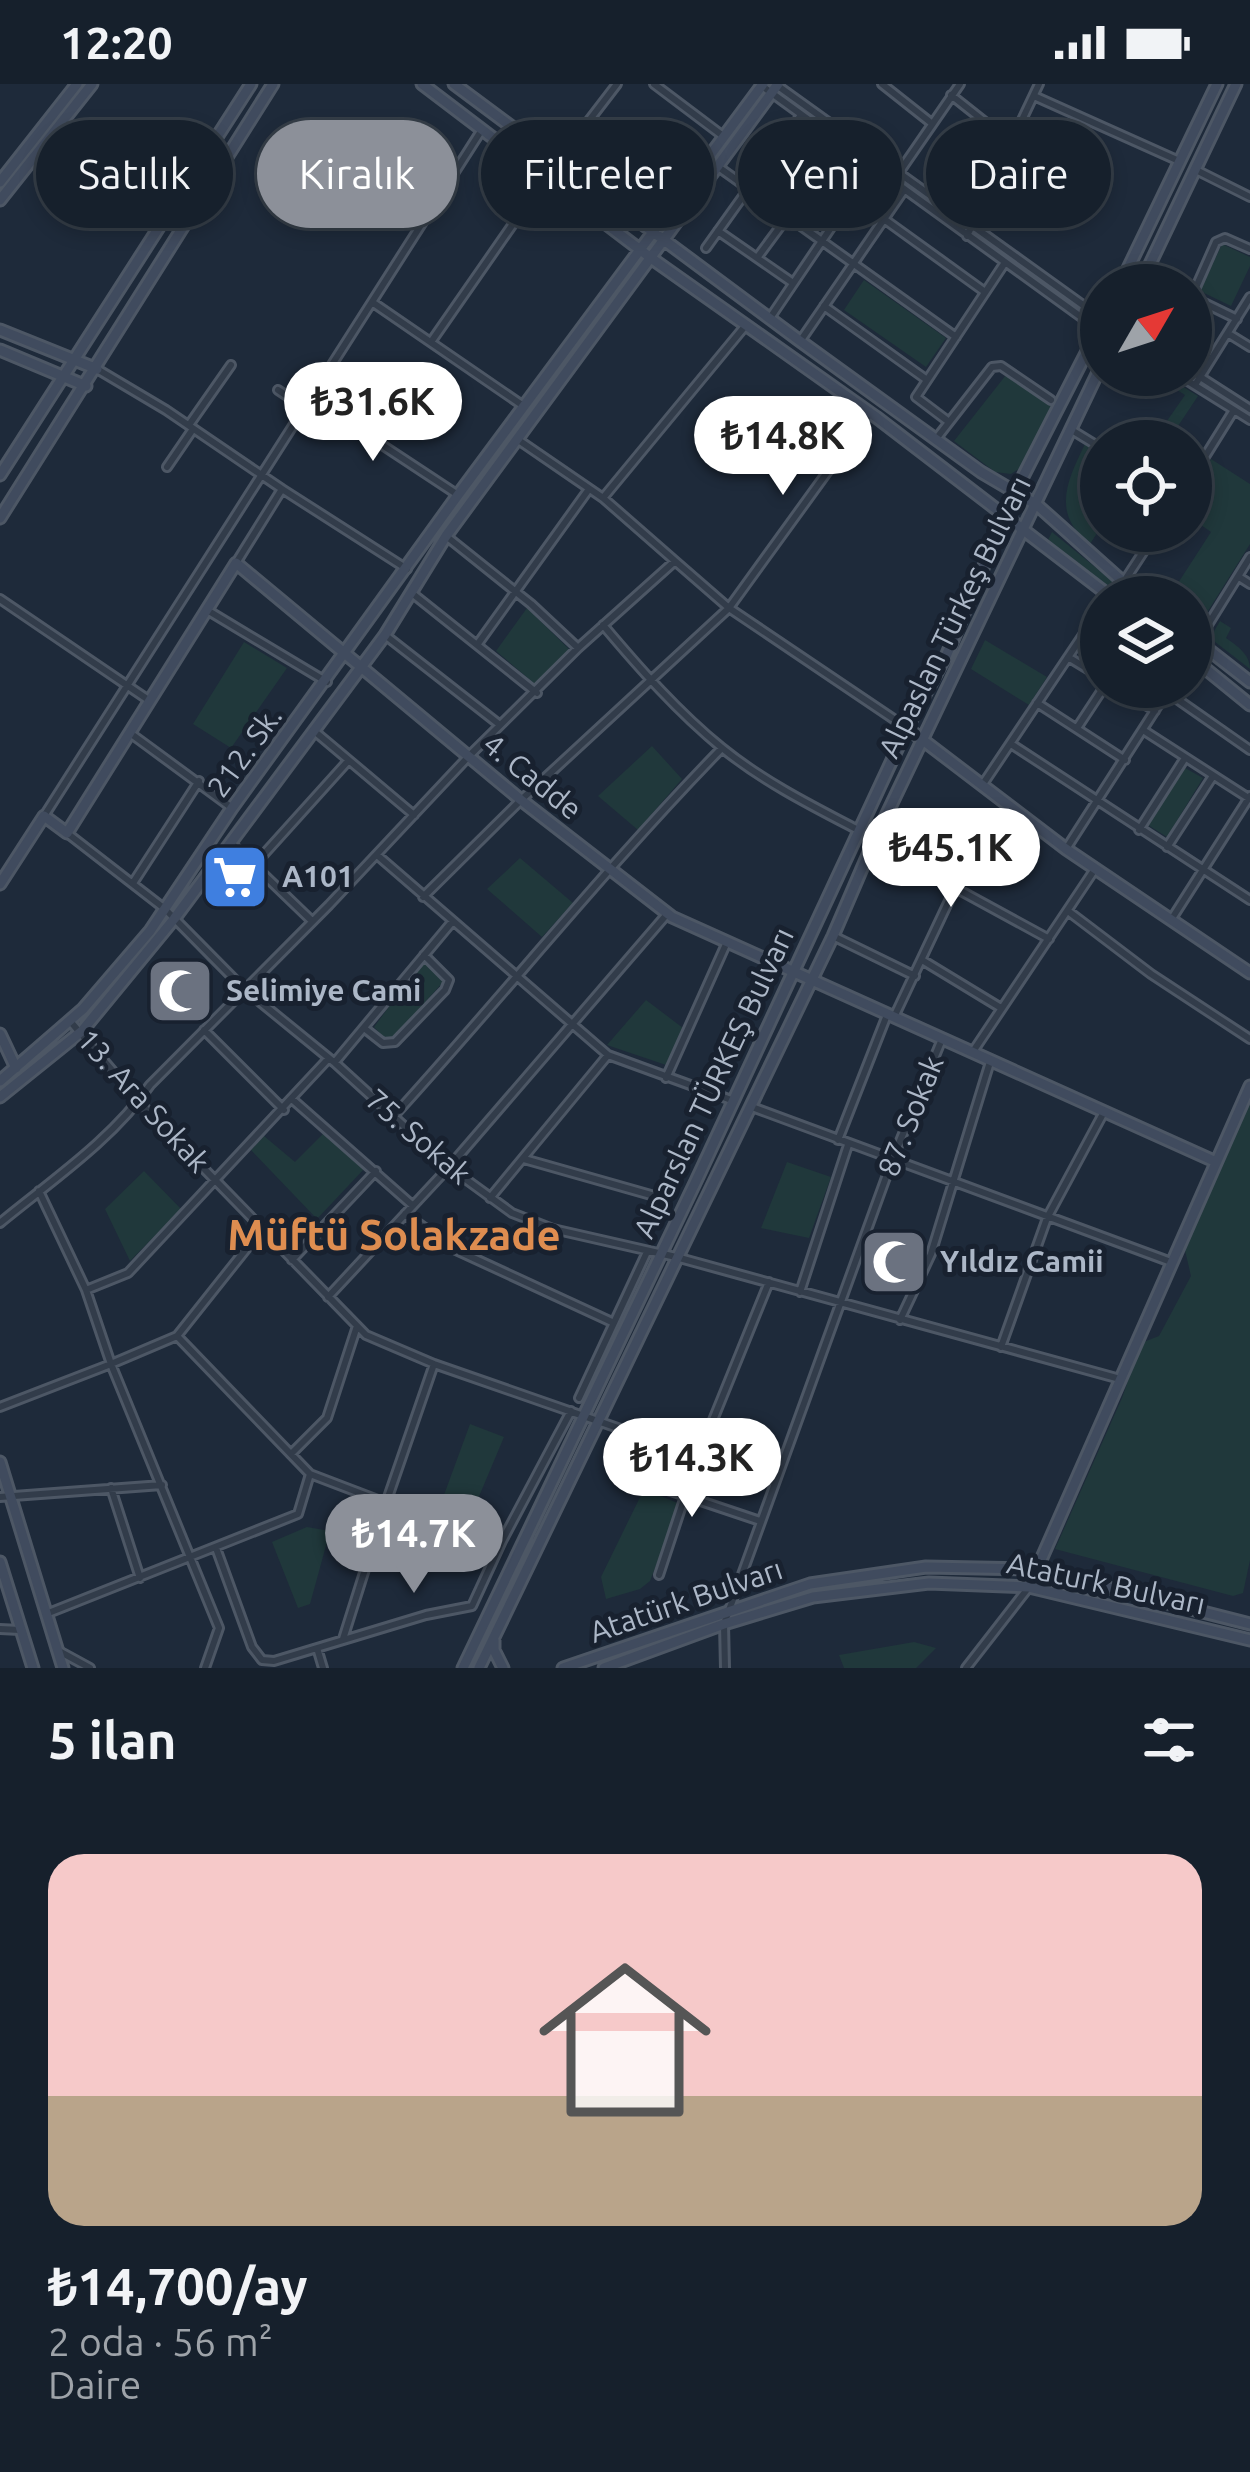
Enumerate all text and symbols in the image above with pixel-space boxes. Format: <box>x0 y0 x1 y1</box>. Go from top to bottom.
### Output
text: 12:20 <box>60 17 173 68</box>
chip: Satılık <box>36 120 233 228</box>
chip: Kiralık <box>257 120 457 228</box>
chip: Filtreler <box>481 120 714 228</box>
chip: Yeni <box>738 120 902 228</box>
chip: Daire <box>926 120 1111 228</box>
north arrow <box>1080 264 1212 396</box>
map controls <box>1080 264 1212 708</box>
pin: ₺31.6K <box>275 362 471 464</box>
text: ₺31.6K <box>311 379 435 422</box>
pin: ₺14.8K <box>685 396 881 498</box>
text: ₺14.8K <box>721 413 845 456</box>
button: locate <box>1080 420 1212 552</box>
street label: Alpaslan Türkeş Bulvarı <box>871 470 1037 763</box>
button: layers <box>1080 576 1212 708</box>
street label: 212. Sk. <box>200 700 288 803</box>
street label: 4. Cadde <box>477 726 589 826</box>
pin: ₺45.1K <box>853 808 1049 910</box>
text: ₺45.1K <box>889 825 1013 868</box>
supermarket icon: A101 <box>200 842 270 912</box>
place label: A101 <box>282 859 354 893</box>
street label: Alparslan TÜRKEŞ Bulvarı <box>626 922 800 1243</box>
mosque icon: Selimiye Cami <box>145 956 215 1026</box>
place label: Selimiye Cami <box>226 973 421 1007</box>
street label: 13. Ara Sokak <box>71 1022 217 1179</box>
street label: 87. Sokak <box>871 1050 950 1181</box>
street label: 75. Sokak <box>360 1082 478 1191</box>
district label: Müftü Solakzade <box>227 1211 561 1258</box>
mosque icon: Yıldız Camii <box>859 1227 929 1297</box>
place label: Yıldız Camii <box>940 1244 1104 1278</box>
pin: ₺14.3K <box>594 1418 790 1520</box>
text: ₺14.3K <box>630 1435 754 1478</box>
pin: ₺14.7K <box>316 1494 512 1596</box>
text: ₺14.7K <box>352 1511 476 1554</box>
street label: Ataturk Bulvarı <box>1004 1545 1208 1621</box>
street label: Atatürk Bulvarı <box>585 1551 787 1649</box>
icon: filters <box>1136 1707 1202 1773</box>
text: 5 ilan <box>48 1711 177 1769</box>
icon: home <box>517 1932 733 2148</box>
text: ₺14,700/ay <box>48 2257 308 2315</box>
text: 2 oda · 56 m² <box>48 2320 273 2363</box>
text: Daire <box>48 2363 141 2406</box>

